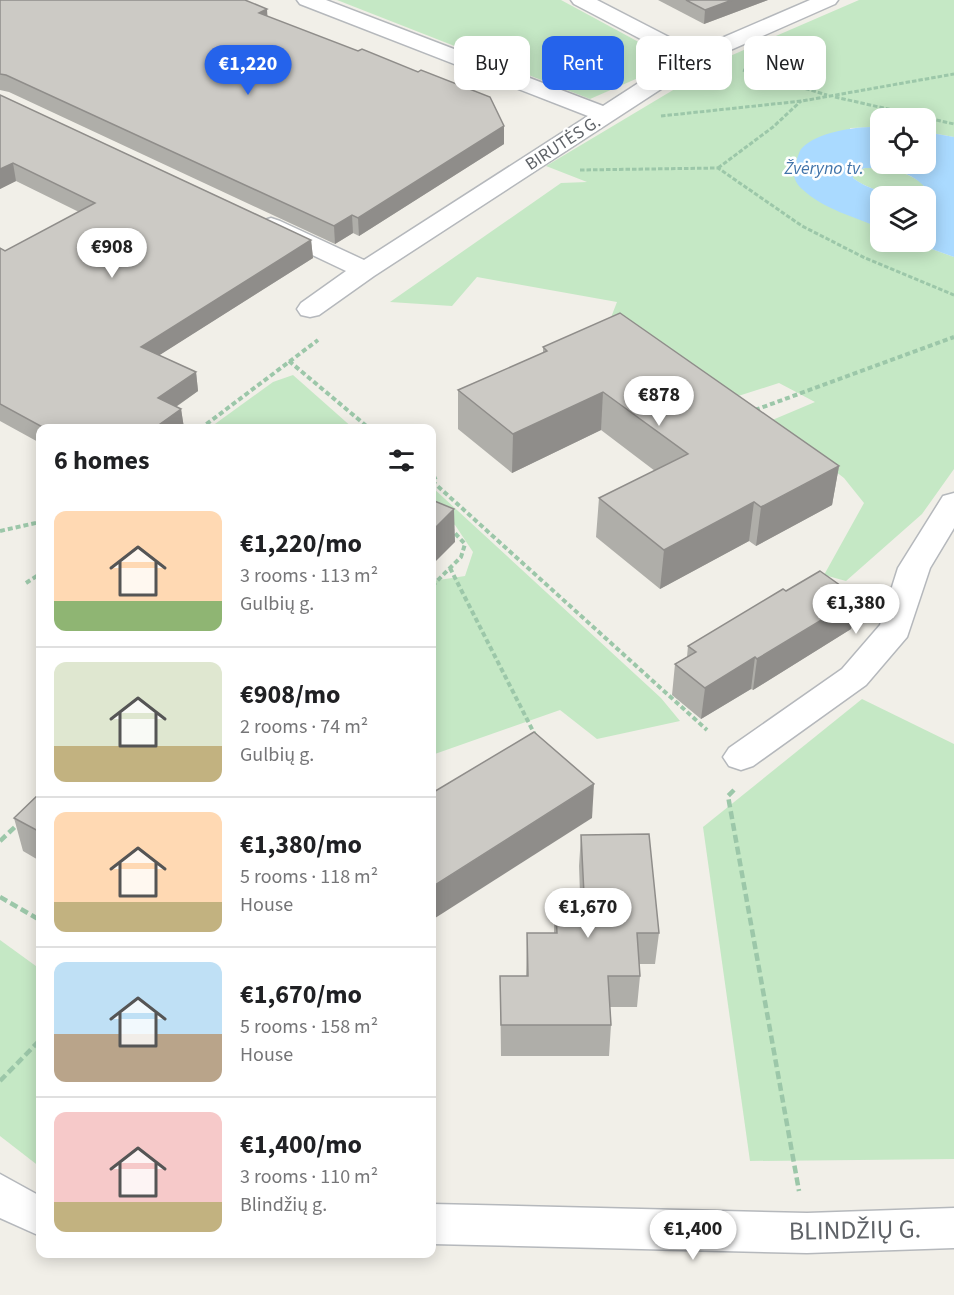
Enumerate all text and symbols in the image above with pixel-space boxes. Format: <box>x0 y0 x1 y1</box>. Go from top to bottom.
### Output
chip: Buy <box>454 36 530 90</box>
chip: Rent <box>542 36 624 90</box>
chip: Filters <box>636 36 732 90</box>
chip: New <box>744 36 826 90</box>
pin: €1,220 <box>199 45 297 96</box>
text: €1,220 <box>219 50 277 78</box>
map controls <box>870 108 936 252</box>
button: locate <box>870 108 936 174</box>
street label: BIRUTĖS G. <box>521 109 605 177</box>
water label: Žvėryno tv. <box>783 156 864 181</box>
button: layers <box>870 186 936 252</box>
pin: €908 <box>76 228 148 279</box>
text: €908 <box>91 233 133 261</box>
pin: €878 <box>623 376 695 427</box>
text: €878 <box>638 381 680 409</box>
text: 6 homes <box>54 442 149 479</box>
icon: filters <box>385 444 418 477</box>
text: €1,220/mo <box>240 525 362 562</box>
icon: home <box>102 535 174 607</box>
text: 3 rooms · 113 m² <box>240 562 378 590</box>
pin: €1,380 <box>807 584 905 635</box>
text: €1,380 <box>827 589 885 617</box>
text: Gulbių g. <box>240 590 314 618</box>
text: €908/mo <box>240 676 340 713</box>
icon: home <box>102 686 174 758</box>
text: 2 rooms · 74 m² <box>240 713 368 741</box>
text: Gulbių g. <box>240 741 314 769</box>
text: €1,380/mo <box>240 826 362 863</box>
icon: home <box>102 836 174 908</box>
text: 5 rooms · 118 m² <box>240 863 378 891</box>
pin: €1,670 <box>539 888 637 939</box>
text: House <box>240 891 293 919</box>
text: €1,670 <box>559 893 617 921</box>
text: €1,670/mo <box>240 976 362 1013</box>
icon: home <box>102 986 174 1058</box>
text: 5 rooms · 158 m² <box>240 1013 378 1041</box>
text: House <box>240 1041 293 1069</box>
text: €1,400/mo <box>240 1126 362 1163</box>
icon: home <box>102 1136 174 1208</box>
text: 3 rooms · 110 m² <box>240 1163 378 1191</box>
text: Blindžių g. <box>240 1191 327 1219</box>
pin: €1,400 <box>644 1210 742 1261</box>
street label: BLINDŽIŲ G. <box>788 1210 922 1250</box>
text: €1,400 <box>664 1215 722 1243</box>

